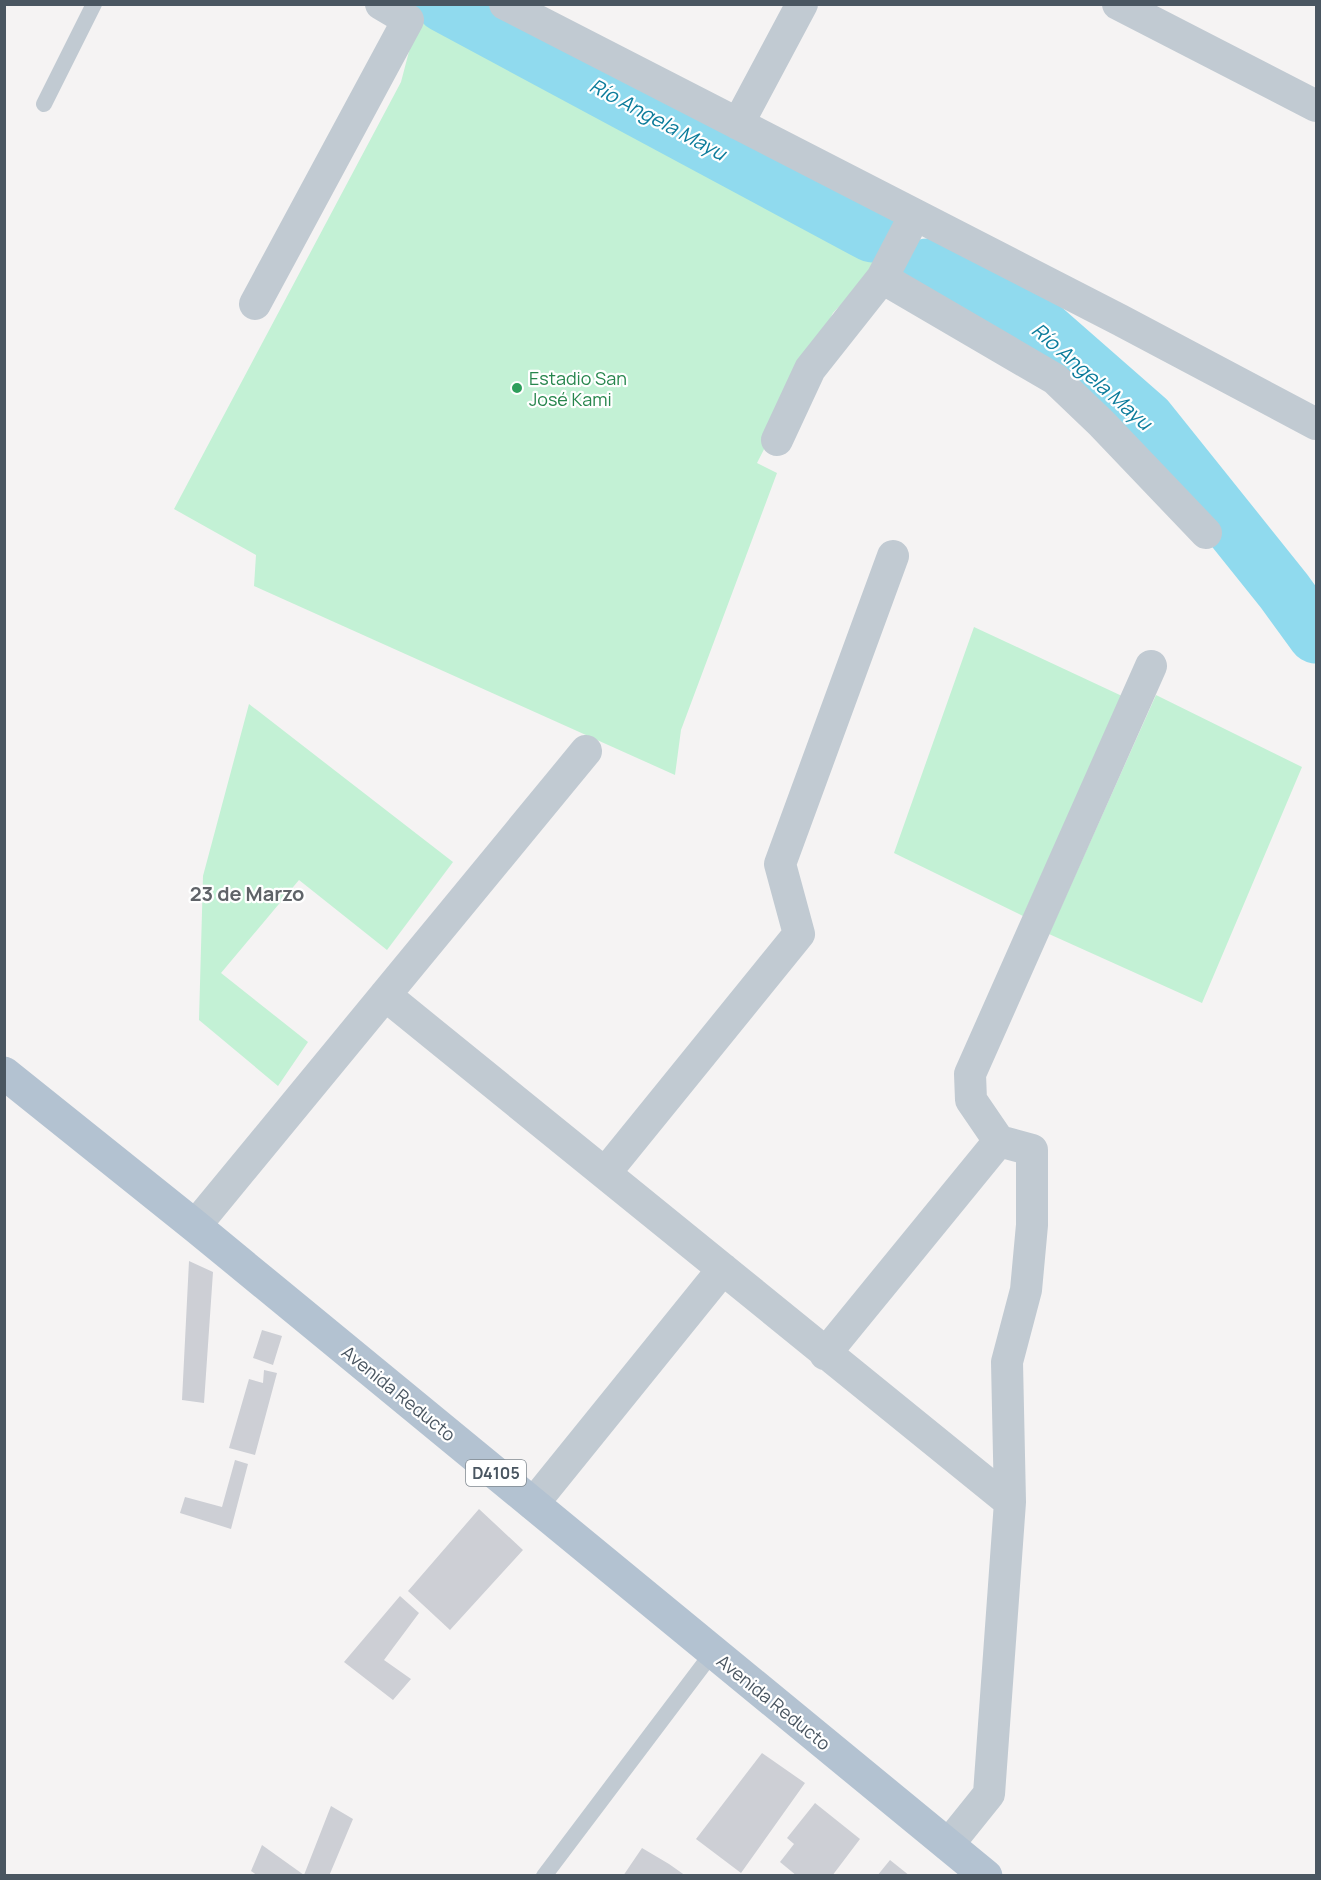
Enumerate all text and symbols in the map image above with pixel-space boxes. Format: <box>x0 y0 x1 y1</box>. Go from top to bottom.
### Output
water label: Río Angela Mayu <box>585 72 733 167</box>
water label: Río Angela Mayu <box>1026 316 1159 437</box>
place label: Estadio San José Kami <box>529 366 627 411</box>
marker: Estadio San José Kami <box>510 381 524 395</box>
district label: 23 de Marzo <box>190 880 304 907</box>
street label: Avenida Reducto <box>337 1340 461 1446</box>
road number: D4105 <box>466 1460 526 1486</box>
street label: Avenida Reducto <box>712 1649 836 1755</box>

